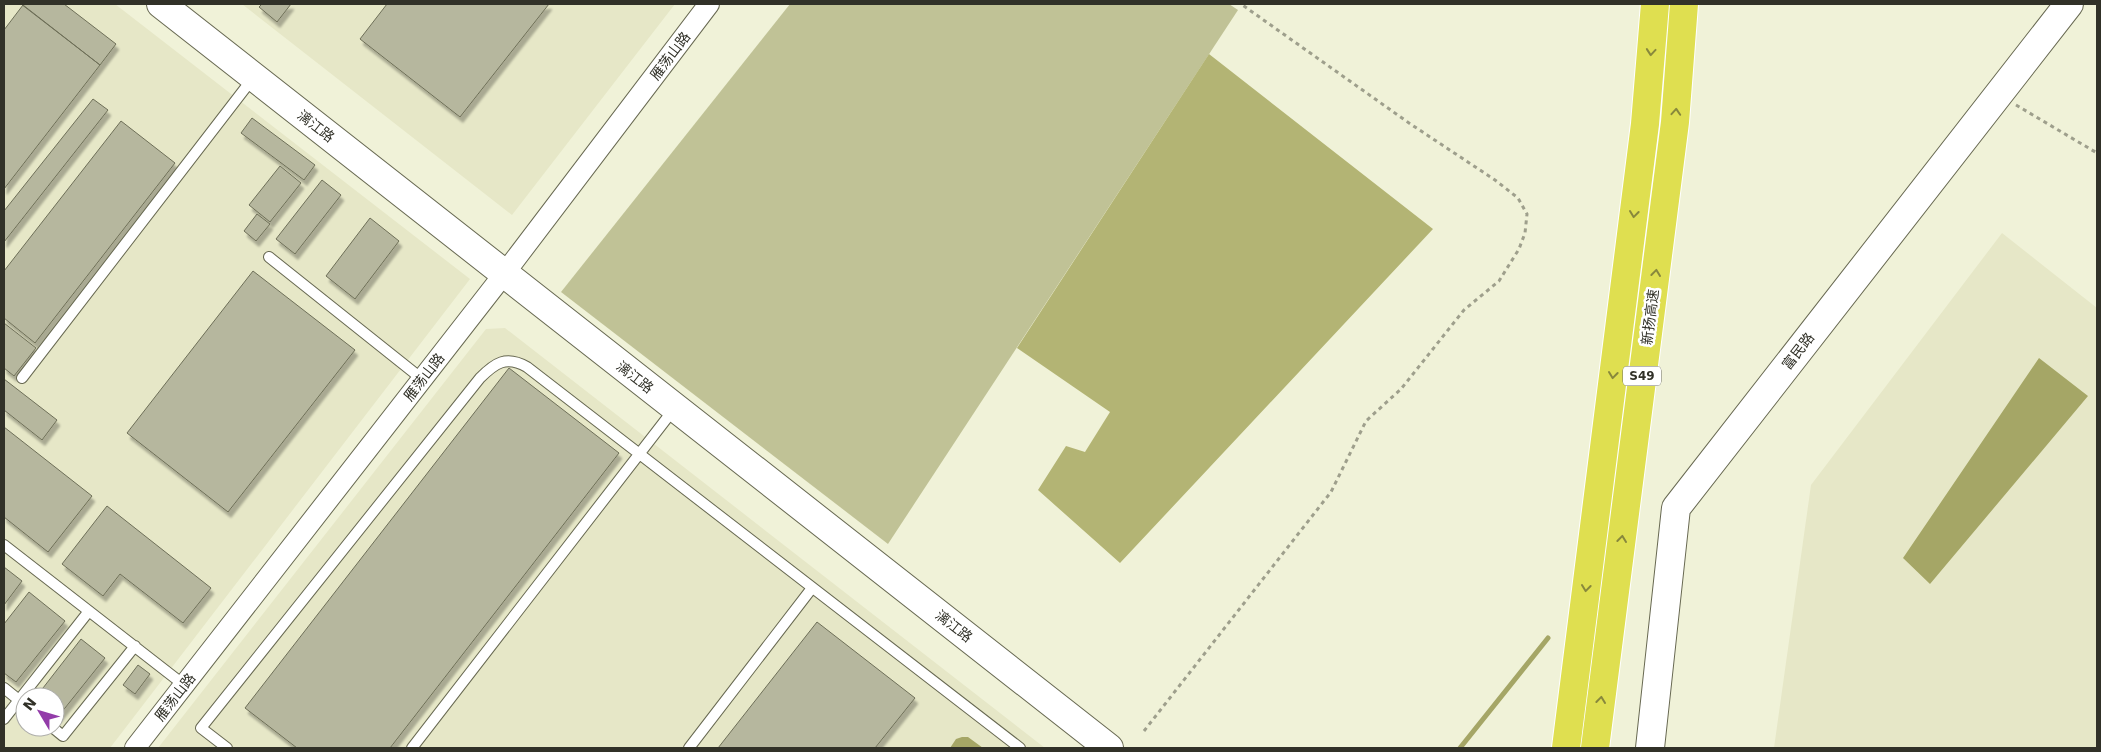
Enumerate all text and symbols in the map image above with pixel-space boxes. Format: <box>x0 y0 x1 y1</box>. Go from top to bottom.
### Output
street label: 雁荡山路 <box>647 29 693 83</box>
one-way arrow <box>1646 49 1657 57</box>
street label: 漓江路 <box>295 107 337 145</box>
one-way arrow <box>1670 108 1681 116</box>
one-way arrow <box>1629 210 1639 218</box>
one-way arrow <box>1650 269 1661 277</box>
street label: 新扬高速 <box>1639 288 1661 346</box>
street label: 富民路 <box>1779 330 1817 372</box>
street label: 雁荡山路 <box>400 350 448 404</box>
street label: 漓江路 <box>614 358 656 396</box>
road number: S49 <box>1623 366 1661 386</box>
one-way arrow <box>1608 371 1619 379</box>
one-way arrow <box>1616 534 1626 543</box>
one-way arrow <box>1581 585 1592 593</box>
street label: 漓江路 <box>933 607 975 645</box>
street label: 雁荡山路 <box>151 670 199 724</box>
north arrow <box>15 687 65 737</box>
text: N <box>20 694 40 714</box>
one-way arrow <box>1595 696 1606 704</box>

